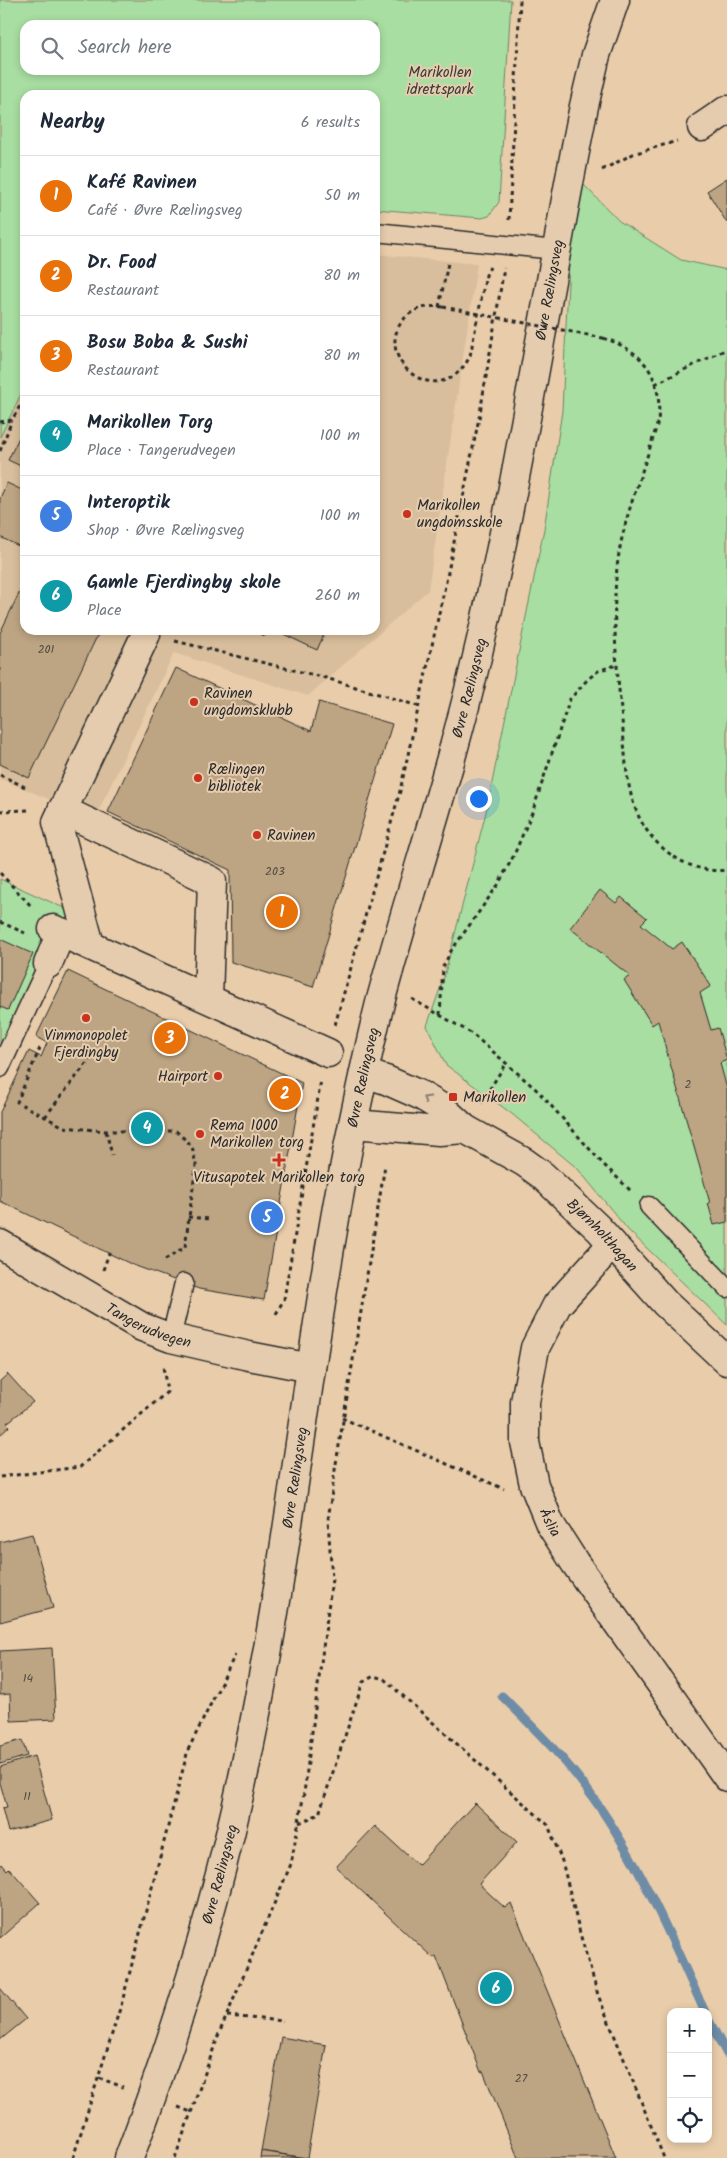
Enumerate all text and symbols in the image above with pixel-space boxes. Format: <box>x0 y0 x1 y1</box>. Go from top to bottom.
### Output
search box <box>20 20 380 75</box>
text: Search here <box>78 33 172 63</box>
icon: search <box>38 34 66 62</box>
park label: Marikollen idrettspark <box>407 61 474 102</box>
text: Nearby <box>40 106 105 139</box>
text: 6 results <box>301 110 360 135</box>
text: Kafé Ravinen <box>87 168 197 198</box>
text: 1 <box>54 183 58 208</box>
text: 50 m <box>324 183 360 208</box>
text: Café · Øvre Rælingsveg <box>87 198 243 223</box>
street label: Øvre Rælingsveg <box>529 238 571 342</box>
text: Dr. Food <box>87 248 156 278</box>
text: 2 <box>51 263 61 288</box>
text: 80 m <box>323 263 360 288</box>
text: Restaurant <box>87 278 159 303</box>
text: Bosu Boba & Sushi <box>87 328 248 358</box>
text: 3 <box>52 343 60 368</box>
text: 80 m <box>323 343 360 368</box>
text: Restaurant <box>87 358 159 383</box>
text: Marikollen Torg <box>87 408 213 438</box>
text: 4 <box>52 423 60 448</box>
text: 100 m <box>320 423 360 448</box>
text: Place · Tangerudvegen <box>87 438 236 463</box>
text: Interoptik <box>87 488 170 518</box>
place label: Marikollen ungdomsskole <box>417 494 503 535</box>
text: 5 <box>52 503 60 528</box>
text: 100 m <box>320 503 360 528</box>
marker: Marikollen ungdomsskole <box>401 508 413 520</box>
text: Shop · Øvre Rælingsveg <box>87 518 245 543</box>
text: Gamle Fjerdingby skole <box>87 568 281 598</box>
text: 6 <box>52 583 60 608</box>
text: 260 m <box>315 583 360 608</box>
text: Place <box>87 598 121 623</box>
street label: Øvre Rælingsveg <box>446 636 494 741</box>
house number: 201 <box>38 640 55 659</box>
place label: Ravinen ungdomsklubb <box>204 682 293 723</box>
marker: Ravinen ungdomsklubb <box>188 696 200 708</box>
place label: Rælingen bibliotek <box>208 758 265 799</box>
marker: Rælingen bibliotek <box>192 772 204 784</box>
your location <box>466 786 492 812</box>
place label: Ravinen <box>267 824 315 848</box>
marker: Ravinen <box>251 829 263 841</box>
house number: 203 <box>265 862 285 881</box>
pin: 1 <box>266 893 298 931</box>
marker: Vinmonopolet Fjerdingby <box>80 1012 92 1024</box>
pin: 3 <box>154 1019 186 1057</box>
place label: Vinmonopolet Fjerdingby <box>44 1024 128 1065</box>
street label: Øvre Rælingsveg <box>341 1025 387 1130</box>
place label: Hairport <box>158 1065 208 1089</box>
marker: Hairport <box>212 1070 224 1082</box>
pin: 2 <box>269 1075 301 1113</box>
house number: 2 <box>685 1075 692 1094</box>
place label: Marikollen <box>463 1086 526 1110</box>
marker: Marikollen <box>447 1091 459 1103</box>
one-way arrow <box>423 1096 432 1106</box>
pin: 4 <box>131 1109 163 1147</box>
place label: Rema 1000 Marikollen torg <box>210 1114 304 1155</box>
marker: Rema 1000 Marikollen torg <box>194 1128 206 1140</box>
marker: Vitusapotek Marikollen torg <box>273 1154 285 1166</box>
place label: Vitusapotek Marikollen torg <box>193 1166 365 1190</box>
street label: Bjørnholthagan <box>561 1193 643 1278</box>
pin: 5 <box>251 1198 283 1236</box>
street label: Tangerudvegen <box>101 1297 193 1355</box>
street label: Øvre Rælingsveg <box>276 1425 315 1530</box>
street label: Åslia <box>532 1505 567 1542</box>
house number: 14 <box>23 1669 34 1688</box>
house number: 11 <box>23 1787 31 1806</box>
street label: Øvre Rælingsveg <box>196 1822 245 1927</box>
pin: 6 <box>480 1969 512 2007</box>
map controls <box>667 2008 712 2143</box>
button: + <box>667 2008 712 2053</box>
button: − <box>667 2053 712 2098</box>
house number: 27 <box>515 2069 528 2088</box>
button: locate <box>667 2098 712 2143</box>

